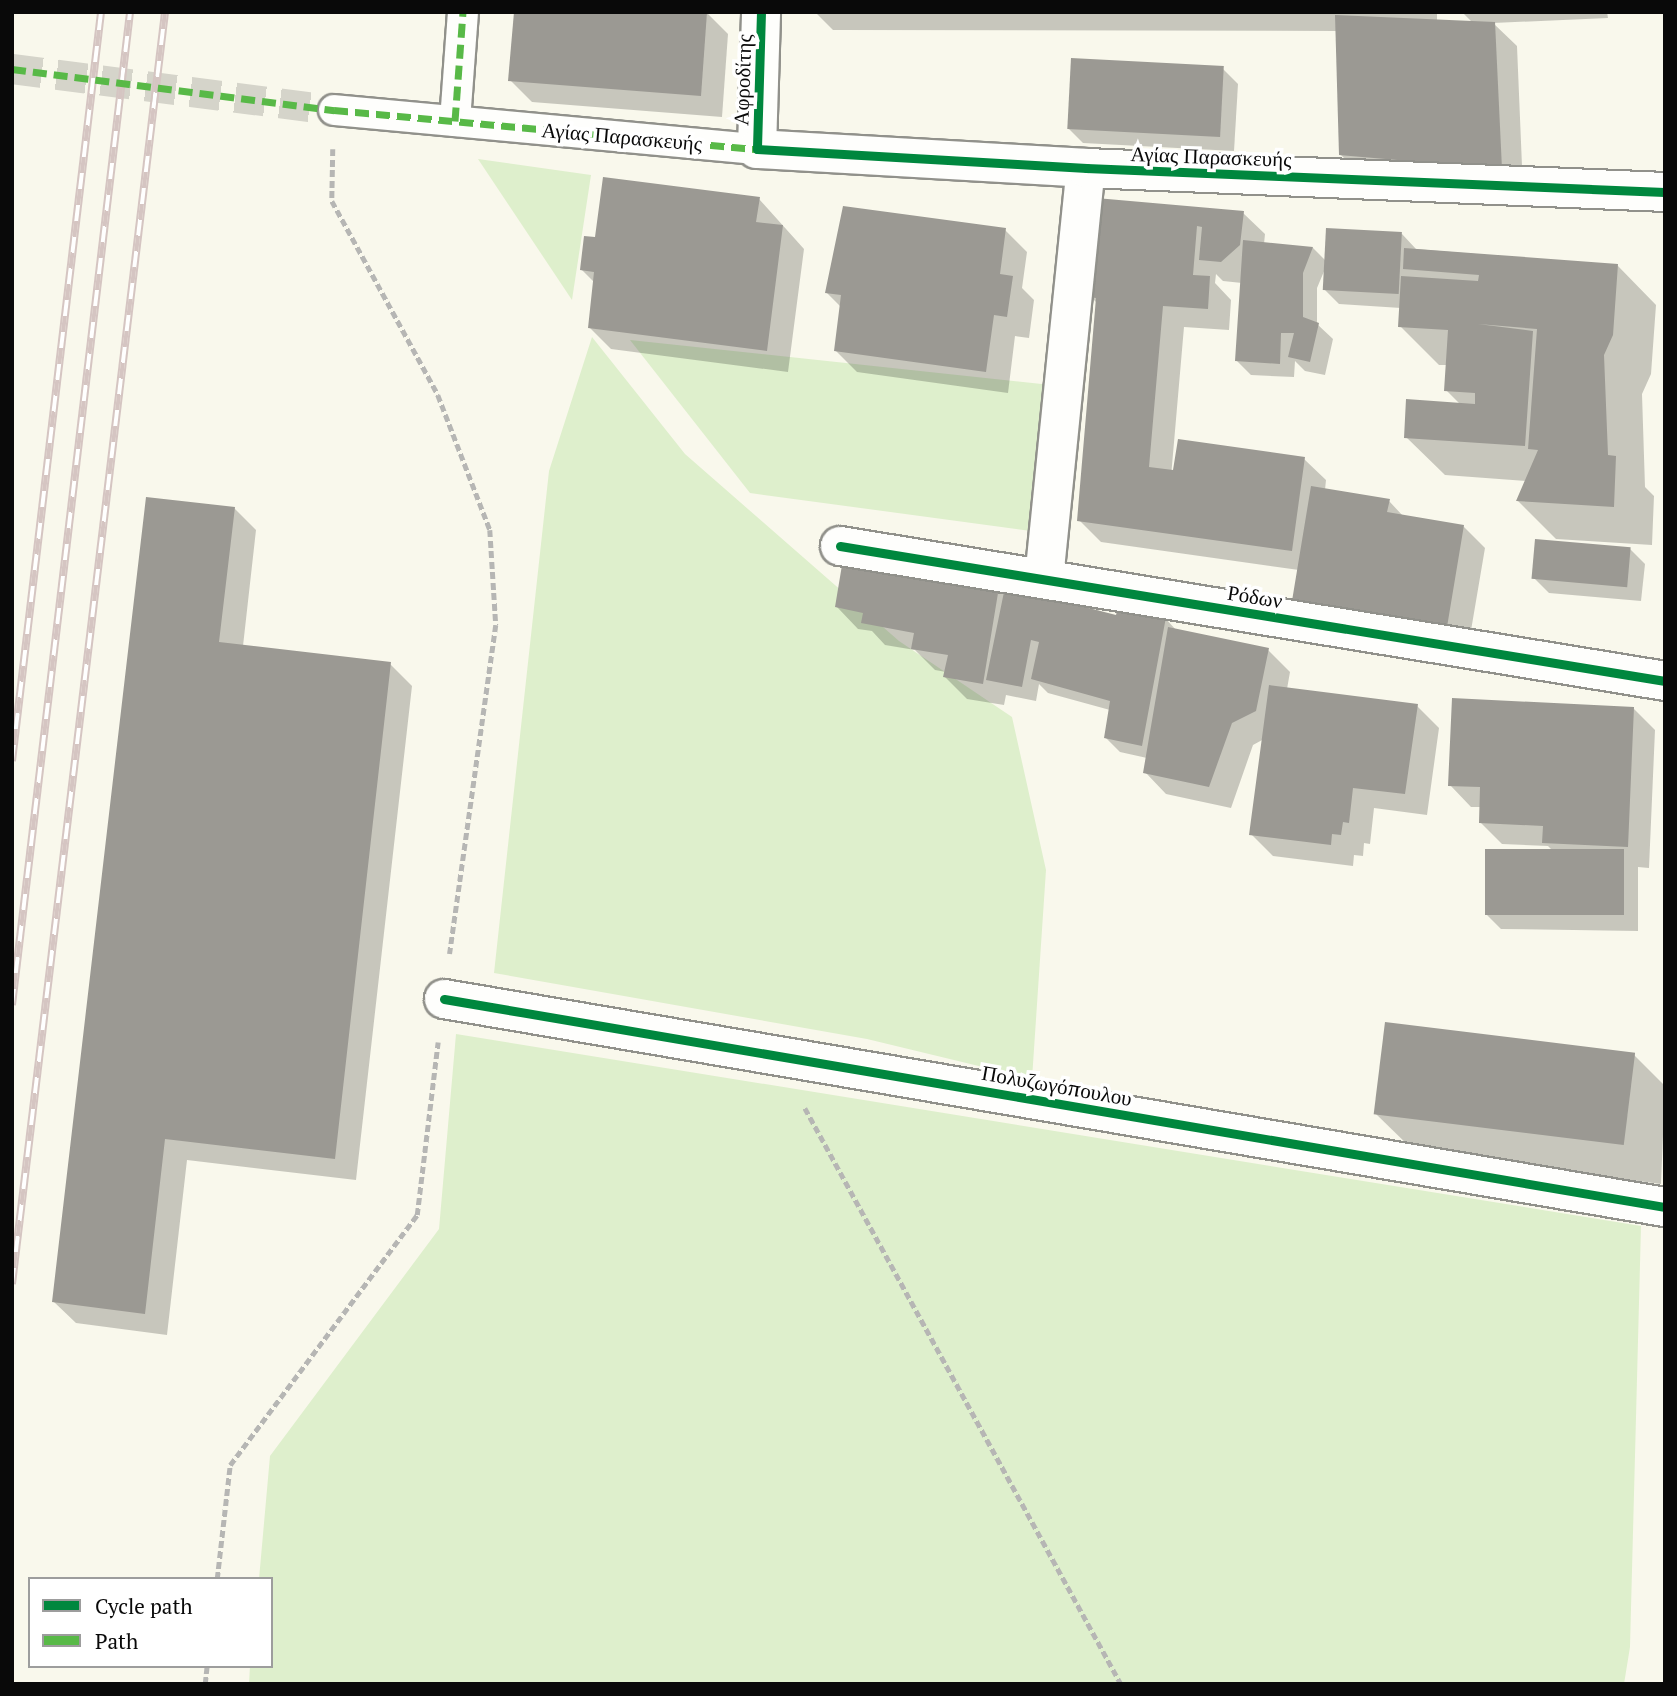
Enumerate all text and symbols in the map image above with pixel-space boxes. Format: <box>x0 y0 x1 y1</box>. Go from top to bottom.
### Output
street label: Αφροδίτης <box>728 34 756 126</box>
street label: Αγίας Παρασκευής <box>541 116 703 156</box>
street label: Αγίας Παρασκευής <box>1130 141 1292 171</box>
street label: Ρόδων <box>1226 579 1284 613</box>
street label: Πολυζωγόπουλου <box>980 1059 1134 1111</box>
legend <box>28 1577 273 1668</box>
text: Cycle path <box>95 1592 193 1620</box>
text: Path <box>95 1627 138 1655</box>

